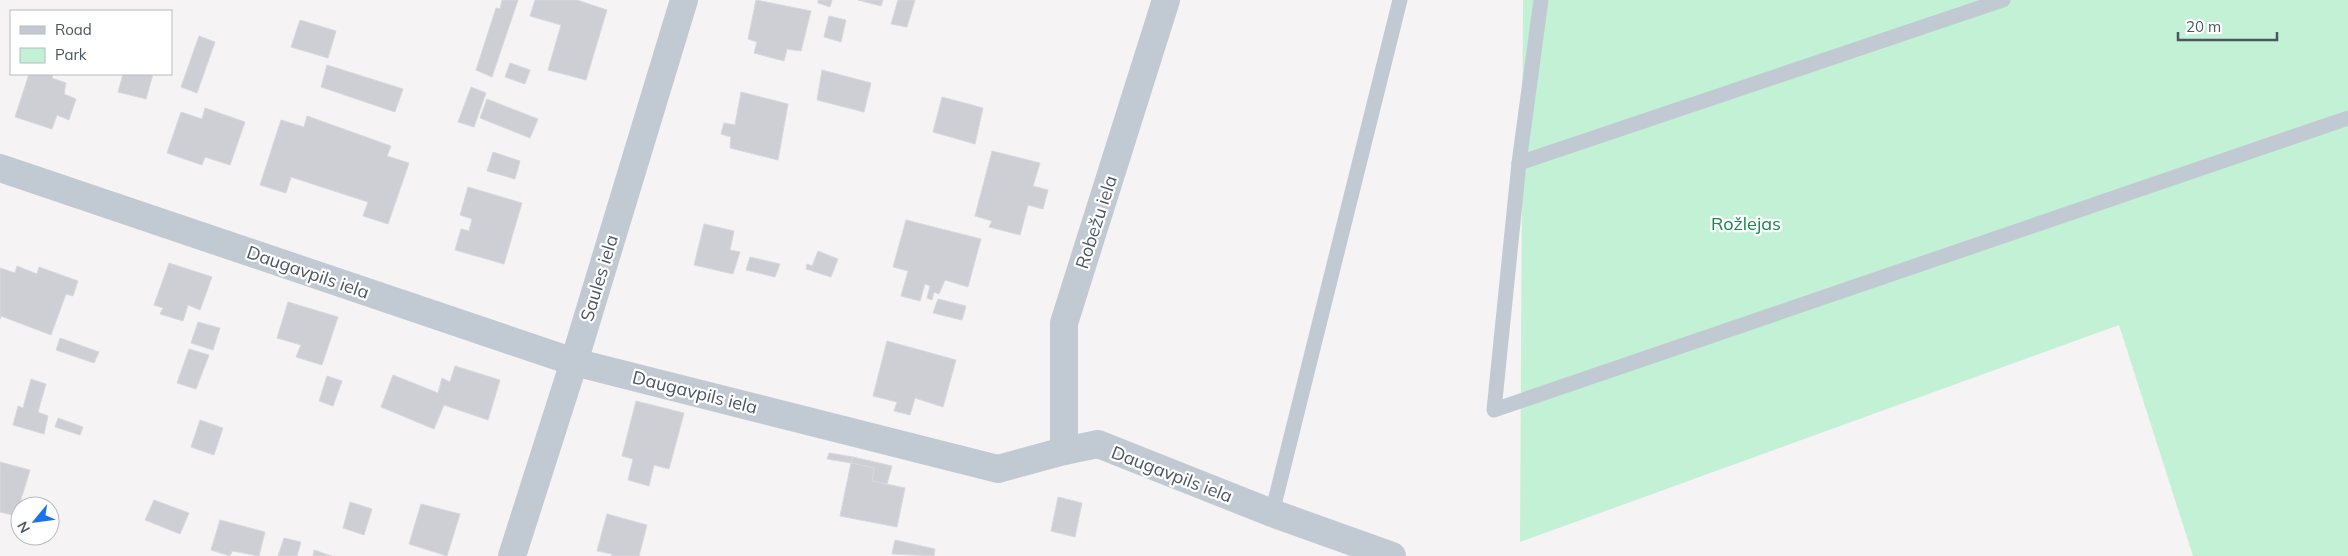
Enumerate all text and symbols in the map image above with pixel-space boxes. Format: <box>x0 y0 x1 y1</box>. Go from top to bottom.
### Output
legend <box>10 10 172 75</box>
scale bar <box>2178 10 2277 42</box>
text: 20 m <box>2186 17 2221 36</box>
text: Road <box>55 20 92 39</box>
text: Park <box>55 45 87 64</box>
street label: Robežu iela <box>1070 172 1122 272</box>
park label: Rožlejas <box>1711 212 1781 235</box>
street label: Saules iela <box>575 232 623 324</box>
street label: Daugavpils iela <box>244 240 372 304</box>
street label: Daugavpils iela <box>630 365 760 419</box>
street label: Daugavpils iela <box>1108 440 1236 508</box>
north arrow <box>10 496 60 546</box>
text: N <box>13 518 34 536</box>

